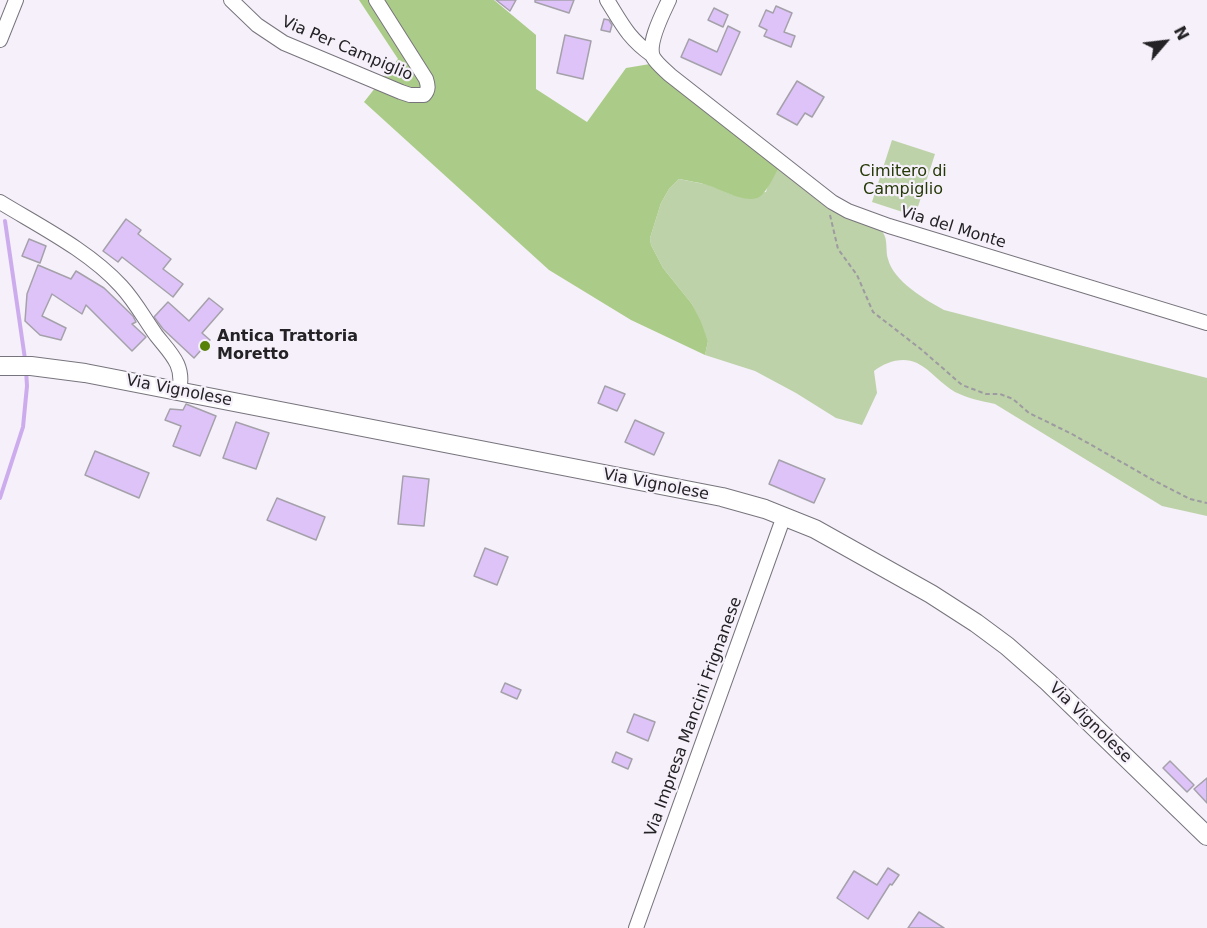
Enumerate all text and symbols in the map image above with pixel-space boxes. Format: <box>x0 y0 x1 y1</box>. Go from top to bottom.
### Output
north arrow <box>1135 12 1195 72</box>
street label: Via Per Campiglio <box>279 13 415 85</box>
text: N <box>1170 23 1193 44</box>
park label: Cimitero di Campiglio <box>859 162 947 200</box>
street label: Via del Monte <box>898 203 1008 253</box>
place label: Antica Trattoria Moretto <box>217 327 358 365</box>
marker: Antica Trattoria Moretto <box>198 339 212 353</box>
street label: Via Vignolese <box>124 371 234 411</box>
street label: Via Vignolese <box>601 465 711 505</box>
street label: Via Impresa Mancini Frignanese <box>642 595 746 839</box>
street label: Via Vignolese <box>1045 679 1135 767</box>

